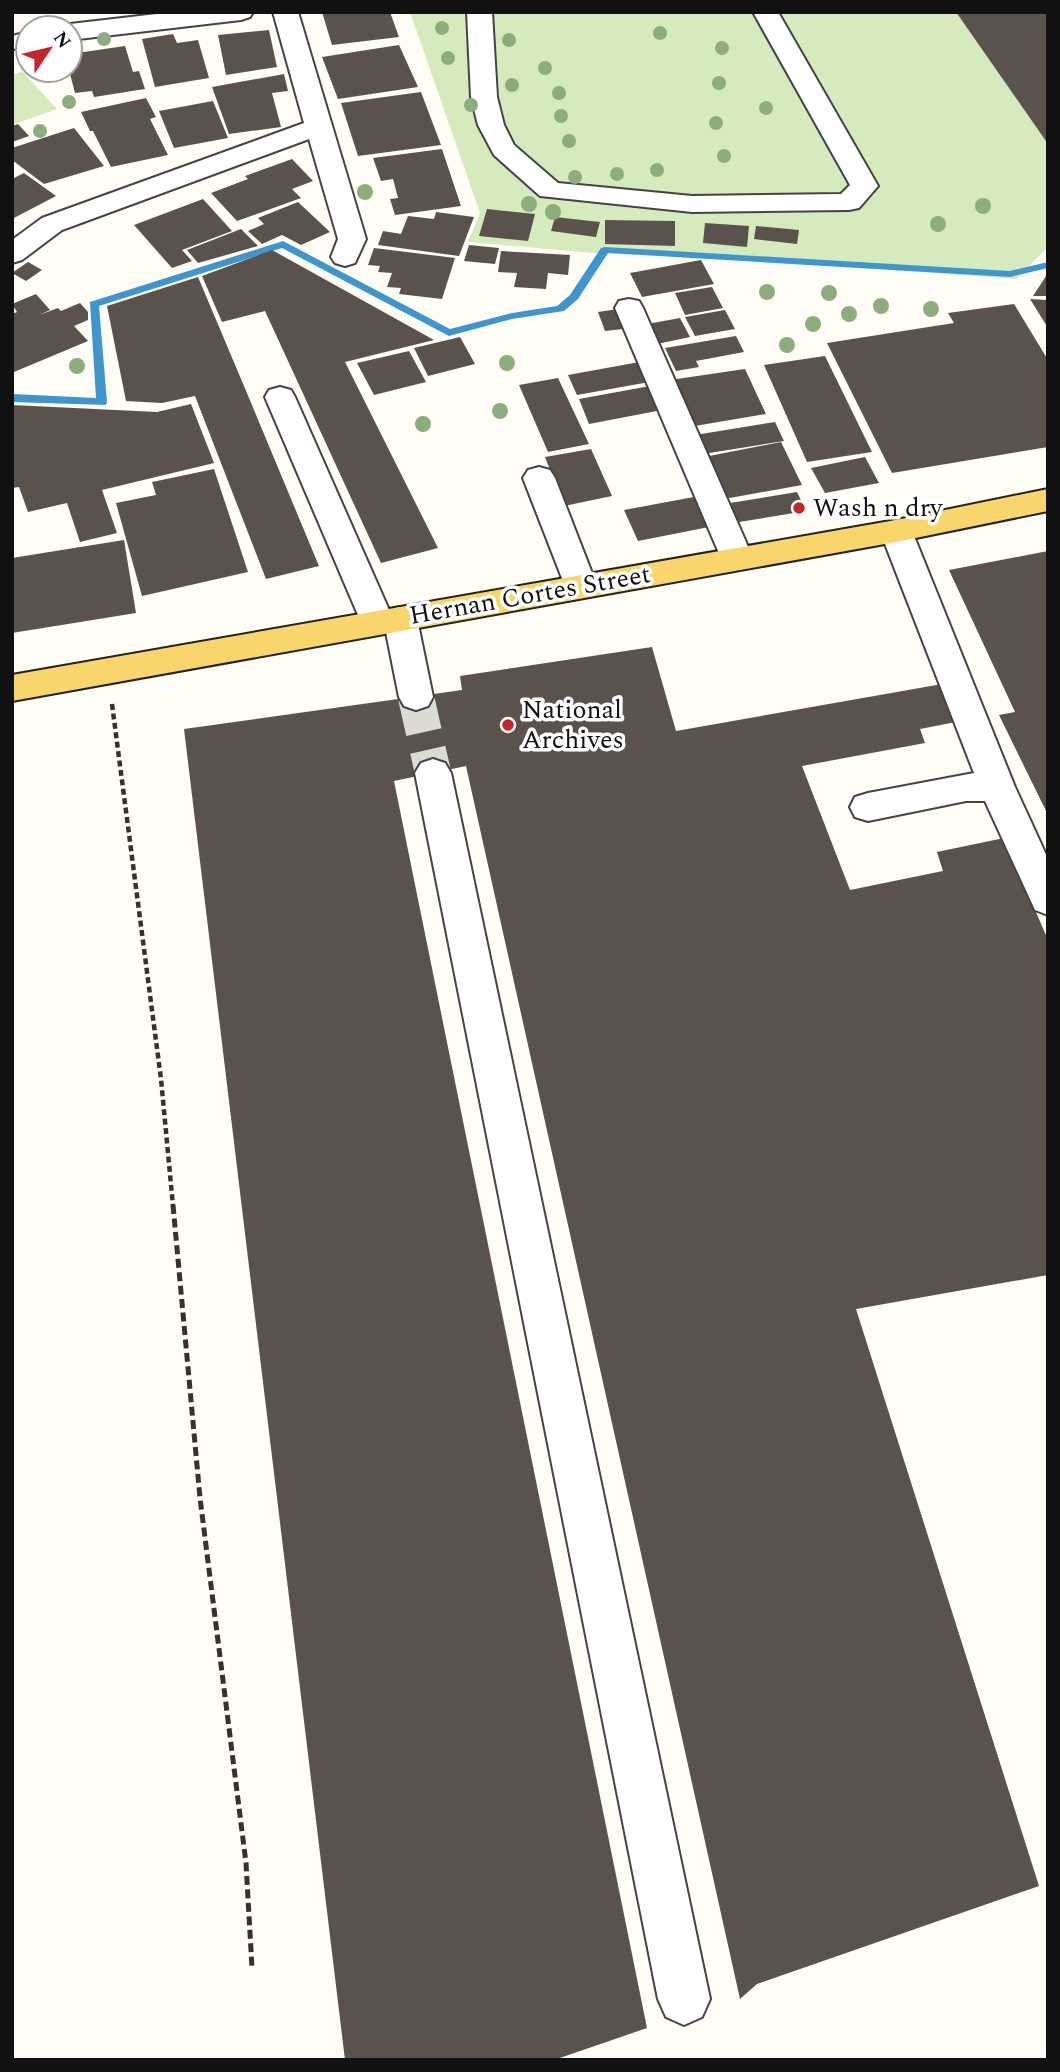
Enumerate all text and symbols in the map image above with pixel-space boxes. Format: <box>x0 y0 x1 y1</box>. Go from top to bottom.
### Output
north arrow <box>14 14 84 84</box>
text: N <box>45 25 78 55</box>
place label: Wash n dry <box>813 488 944 528</box>
marker: Wash n dry <box>791 500 807 516</box>
street label: Hernan Cortes Street <box>406 554 654 636</box>
place label: National Archives <box>522 690 624 760</box>
marker: National Archives <box>500 717 516 733</box>

